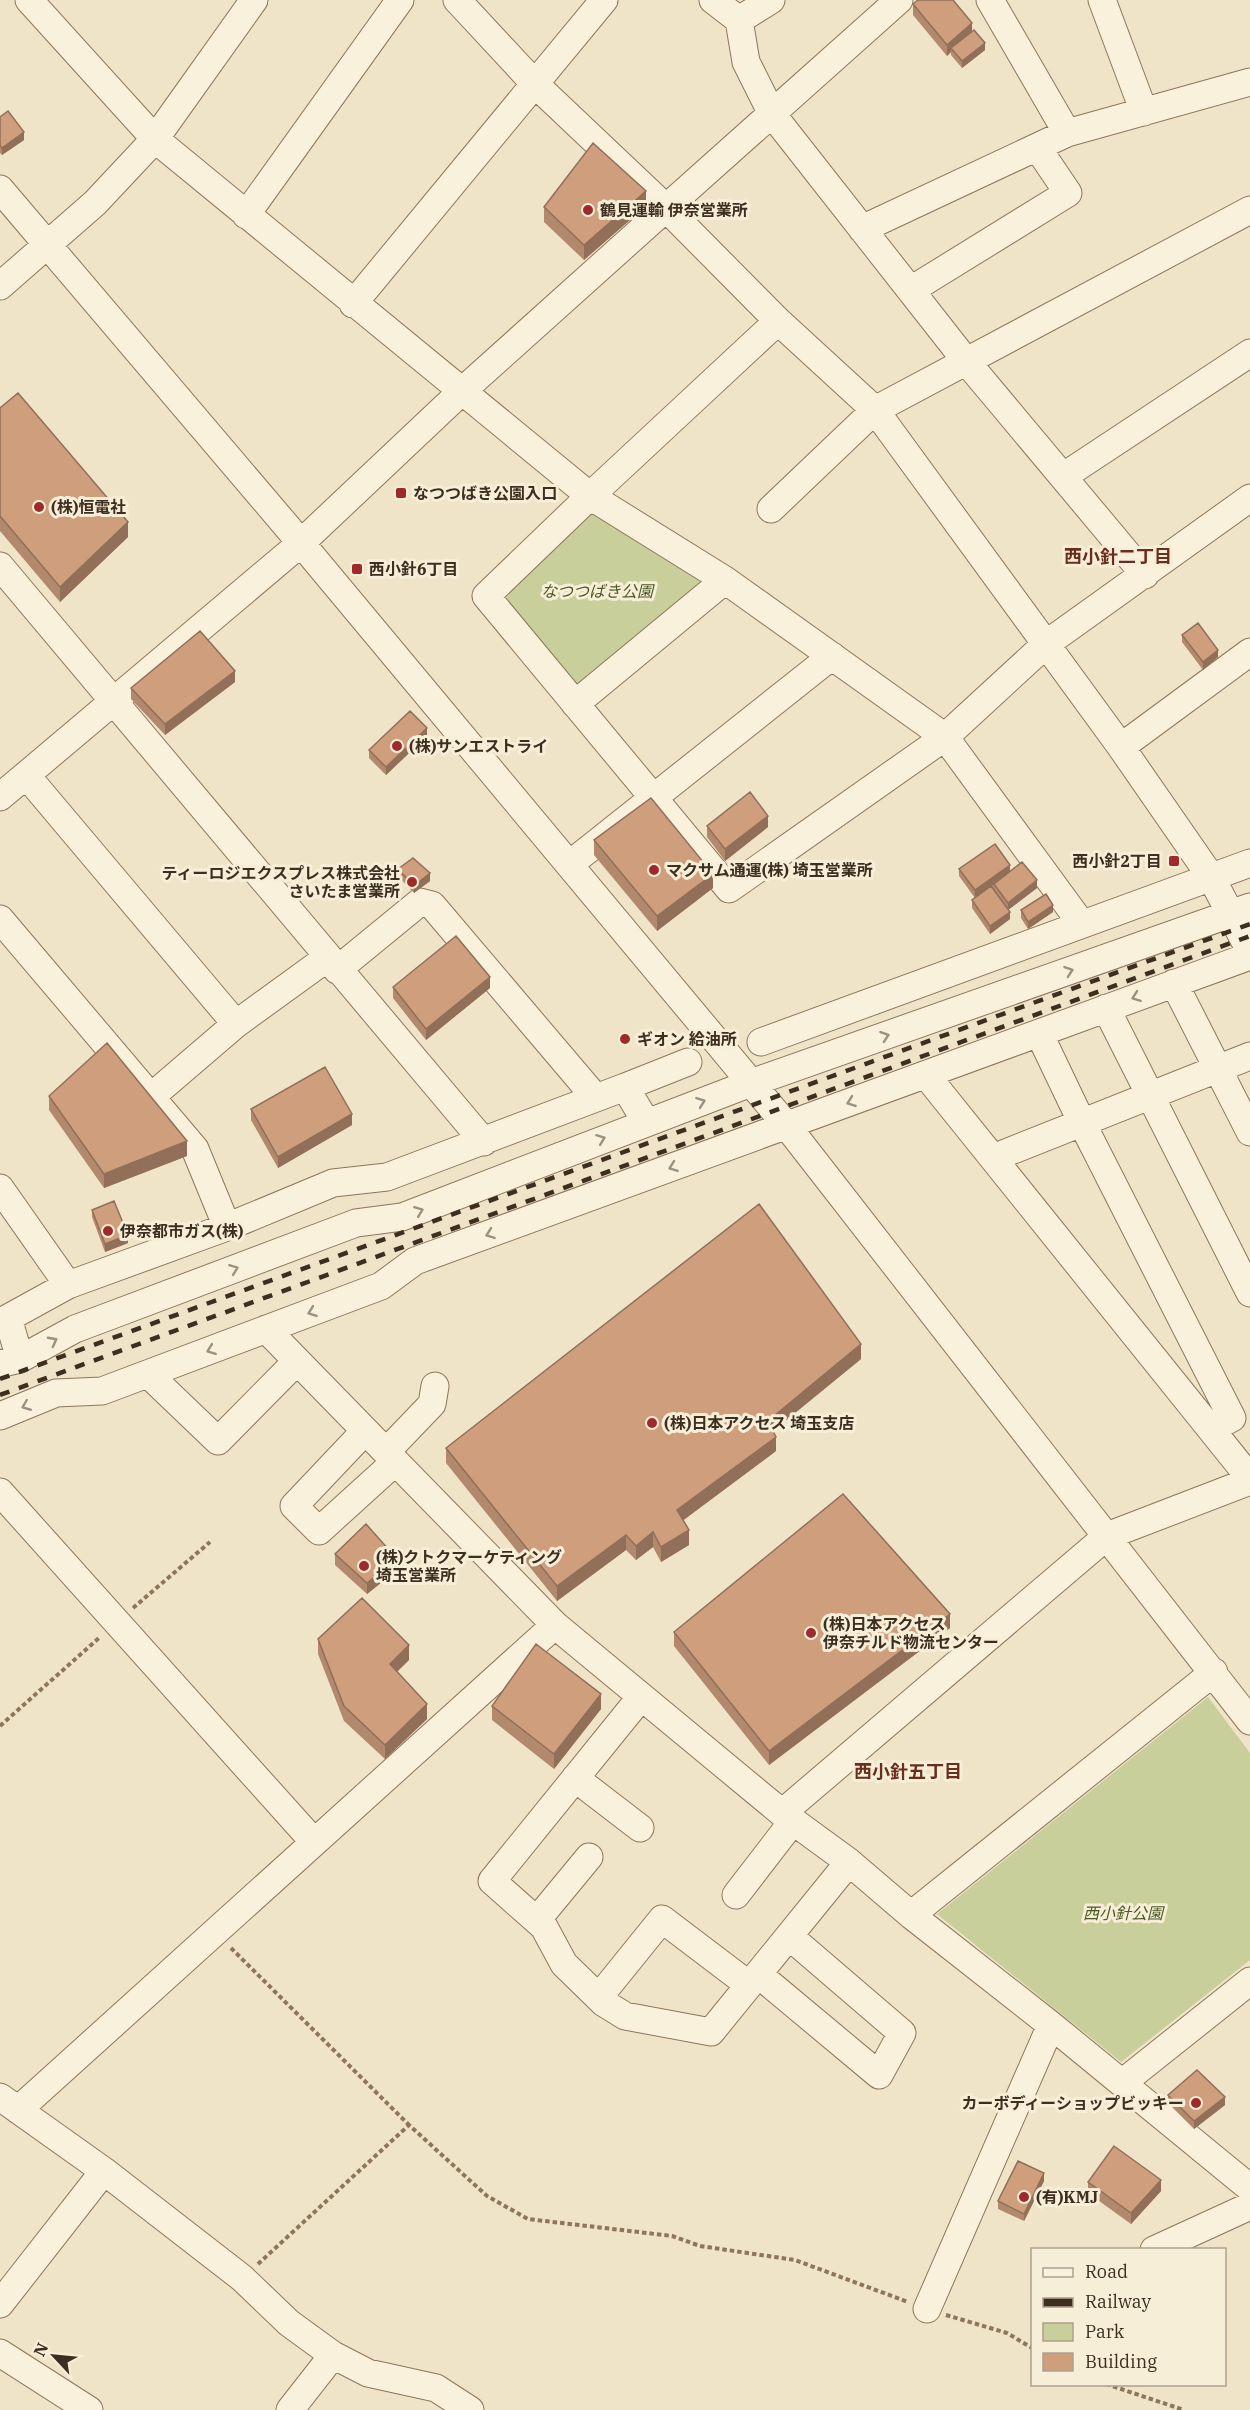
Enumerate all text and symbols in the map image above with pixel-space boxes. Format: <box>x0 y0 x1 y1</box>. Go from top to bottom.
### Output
place label: 鶴見運輸 伊奈営業所 <box>600 200 748 220</box>
marker: 鶴見運輸 伊奈営業所 <box>581 203 595 217</box>
place label: なつつばき公園入口 <box>413 483 557 503</box>
marker: なつつばき公園入口 <box>394 486 408 500</box>
place label: (株)恒電社 <box>51 497 126 517</box>
marker: (株)恒電社 <box>32 500 46 514</box>
district label: 西小針二丁目 <box>1064 545 1172 568</box>
place label: 西小針6丁目 <box>369 559 459 579</box>
marker: 西小針6丁目 <box>350 562 364 576</box>
park label: なつつばき公園 <box>541 581 655 601</box>
place label: (株)サンエストライ <box>409 736 548 756</box>
marker: (株)サンエストライ <box>390 739 404 753</box>
place label: 西小針2丁目 <box>1072 851 1162 871</box>
marker: 西小針2丁目 <box>1167 854 1181 868</box>
place label: マクサム通運(株) 埼玉営業所 <box>666 860 873 880</box>
place label: ティーロジエクスプレス株式会社 さいたま営業所 <box>161 863 400 901</box>
marker: マクサム通運(株) 埼玉営業所 <box>647 863 661 877</box>
marker: ティーロジエクスプレス株式会社 さいたま営業所 <box>405 875 419 889</box>
one-way arrow <box>1063 966 1074 979</box>
one-way arrow <box>1131 990 1142 1003</box>
place label: ギオン 給油所 <box>637 1029 737 1049</box>
one-way arrow <box>879 1030 890 1043</box>
marker: ギオン 給油所 <box>618 1032 632 1046</box>
one-way arrow <box>846 1095 857 1108</box>
one-way arrow <box>695 1096 706 1109</box>
one-way arrow <box>595 1134 606 1147</box>
one-way arrow <box>668 1160 679 1172</box>
one-way arrow <box>413 1205 424 1218</box>
place label: 伊奈都市ガス(株) <box>119 1221 244 1241</box>
marker: 伊奈都市ガス(株) <box>101 1224 115 1238</box>
one-way arrow <box>485 1226 496 1239</box>
one-way arrow <box>228 1264 239 1276</box>
one-way arrow <box>308 1304 318 1317</box>
one-way arrow <box>47 1337 57 1348</box>
one-way arrow <box>206 1342 217 1355</box>
one-way arrow <box>21 1399 32 1411</box>
place label: (株)日本アクセス 埼玉支店 <box>664 1413 854 1433</box>
marker: (株)日本アクセス 埼玉支店 <box>645 1416 659 1430</box>
place label: (株)クトクマーケティング 埼玉営業所 <box>376 1547 562 1585</box>
marker: (株)クトクマーケティング 埼玉営業所 <box>357 1559 371 1573</box>
place label: (株)日本アクセス 伊奈チルド物流センター <box>822 1614 999 1652</box>
marker: (株)日本アクセス 伊奈チルド物流センター <box>804 1626 818 1640</box>
district label: 西小針五丁目 <box>854 1760 962 1783</box>
park label: 西小針公園 <box>1083 1903 1165 1923</box>
place label: カーボディーショップビッキー <box>961 2093 1184 2113</box>
marker: カーボディーショップビッキー <box>1189 2096 1203 2110</box>
place label: (有)KMJ <box>1036 2187 1098 2207</box>
marker: (有)KMJ <box>1017 2190 1031 2204</box>
legend <box>1031 2248 1226 2386</box>
text: Road <box>1085 2260 1128 2283</box>
text: Railway <box>1085 2290 1151 2313</box>
text: Park <box>1085 2320 1125 2343</box>
north arrow <box>24 2326 84 2386</box>
text: N <box>29 2339 52 2359</box>
text: Building <box>1085 2350 1157 2373</box>

